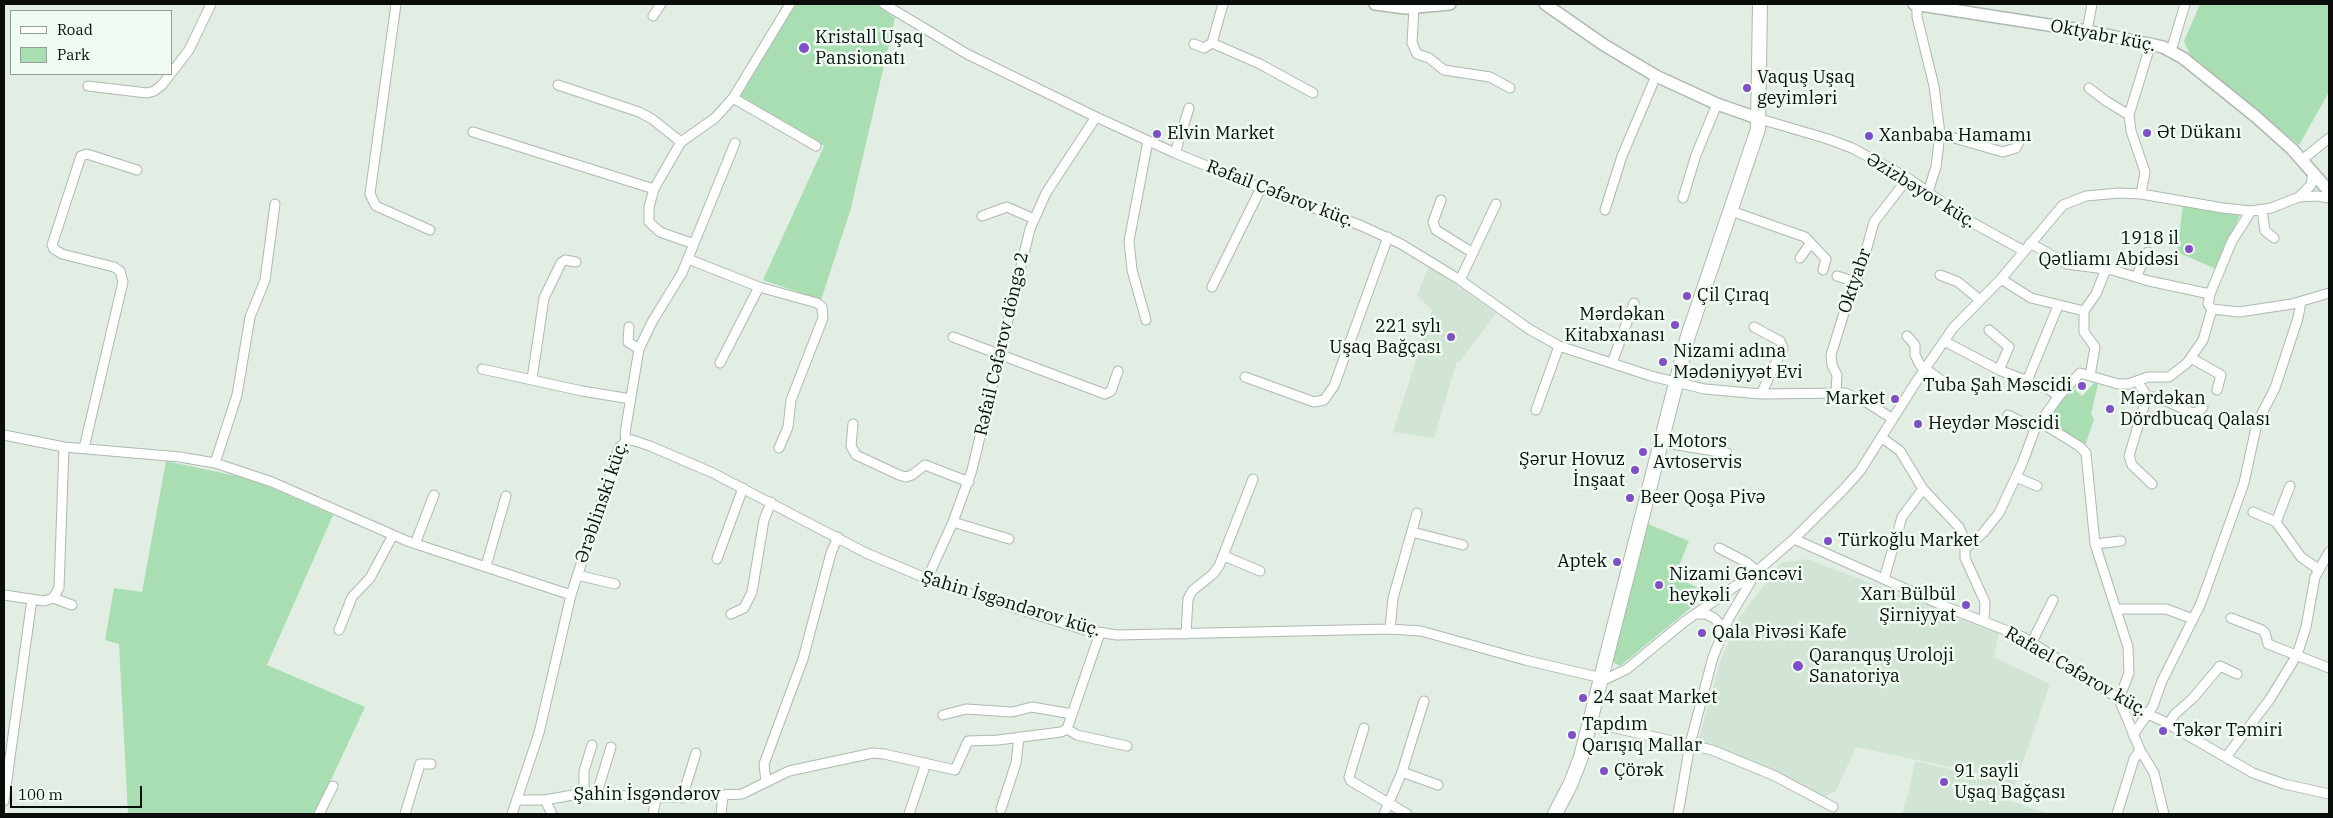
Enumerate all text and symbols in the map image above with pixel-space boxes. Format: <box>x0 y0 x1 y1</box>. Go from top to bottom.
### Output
legend <box>10 10 172 75</box>
street label: Oktyabr küç. <box>2049 15 2157 57</box>
text: Road <box>57 20 93 39</box>
place label: Kristall Uşaq Pansionatı <box>815 27 923 70</box>
marker: Kristall Uşaq Pansionatı <box>797 41 811 55</box>
text: Park <box>57 45 90 64</box>
place label: Vaquş Uşaq geyimləri <box>1757 67 1855 110</box>
marker: Vaquş Uşaq geyimləri <box>1741 82 1753 94</box>
place label: Ət Dükanı <box>2157 122 2241 144</box>
place label: Elvin Market <box>1167 123 1275 145</box>
place label: Xanbaba Hamamı <box>1879 125 2032 147</box>
marker: Ət Dükanı <box>2141 127 2153 139</box>
marker: Elvin Market <box>1151 128 1163 140</box>
marker: Xanbaba Hamamı <box>1863 130 1875 142</box>
street label: Əzizbəyov küç. <box>1862 149 1980 233</box>
street label: Rəfail Cəfərov küç. <box>1203 156 1357 232</box>
place label: 1918 il Qətliamı Abidəsi <box>2038 228 2179 270</box>
marker: 1918 il Qətliamı Abidəsi <box>2183 243 2195 255</box>
street label: Oktyabr <box>1834 246 1876 316</box>
street label: Rəfail Cəfərov döngə 2 <box>970 250 1034 438</box>
place label: Çil Çıraq <box>1697 285 1770 307</box>
marker: Çil Çıraq <box>1681 290 1693 302</box>
place label: Mərdəkan Kitabxanası <box>1564 304 1665 346</box>
place label: 221 sylı Uşaq Bağçası <box>1329 316 1441 358</box>
marker: Mərdəkan Kitabxanası <box>1669 319 1681 331</box>
marker: 221 sylı Uşaq Bağçası <box>1445 331 1457 343</box>
place label: Nizami adına Mədəniyyət Evi <box>1673 341 1803 384</box>
marker: Nizami adına Mədəniyyət Evi <box>1657 356 1669 368</box>
place label: Tuba Şah Məscidi <box>1923 375 2072 397</box>
marker: Tuba Şah Məscidi <box>2076 380 2088 392</box>
place label: Market <box>1825 388 1885 410</box>
place label: Mərdəkan Dördbucaq Qalası <box>2120 388 2270 430</box>
marker: Market <box>1889 393 1901 405</box>
marker: Mərdəkan Dördbucaq Qalası <box>2104 403 2116 415</box>
place label: Heydər Məscidi <box>1928 413 2060 435</box>
marker: Heydər Məscidi <box>1912 418 1924 430</box>
place label: L Motors Avtoservis <box>1653 431 1742 474</box>
street label: Ərəblinski küç. <box>571 438 633 566</box>
marker: L Motors Avtoservis <box>1637 446 1649 458</box>
place label: Şərur Hovuz İnşaat <box>1519 449 1625 492</box>
marker: Şərur Hovuz İnşaat <box>1629 464 1641 476</box>
place label: Beer Qoşa Pivə <box>1640 487 1765 509</box>
marker: Beer Qoşa Pivə <box>1624 492 1636 504</box>
place label: Türkoğlu Market <box>1838 530 1979 552</box>
marker: Türkoğlu Market <box>1822 535 1834 547</box>
place label: Aptek <box>1557 551 1607 573</box>
marker: Aptek <box>1611 556 1623 568</box>
place label: Nizami Gəncəvi heykəli <box>1669 564 1803 606</box>
street label: Şahin İsgəndərov küç. <box>919 566 1103 642</box>
marker: Nizami Gəncəvi heykəli <box>1653 579 1665 591</box>
place label: Xarı Bülbül Şirniyyat <box>1861 584 1956 626</box>
marker: Xarı Bülbül Şirniyyat <box>1960 599 1972 611</box>
place label: Qala Pivəsi Kafe <box>1712 622 1847 644</box>
street label: Rafael Cəfərov küç. <box>2001 622 2151 722</box>
marker: Qala Pivəsi Kafe <box>1696 627 1708 639</box>
place label: Qaranquş Uroloji Sanatoriya <box>1809 645 1954 688</box>
marker: Qaranquş Uroloji Sanatoriya <box>1791 659 1805 673</box>
place label: 24 saat Market <box>1593 687 1717 709</box>
marker: 24 saat Market <box>1577 692 1589 704</box>
place label: Tapdım Qarışıq Mallar <box>1582 714 1702 756</box>
place label: Təkər Təmiri <box>2173 720 2283 742</box>
marker: Təkər Təmiri <box>2157 725 2169 737</box>
marker: Tapdım Qarışıq Mallar <box>1566 729 1578 741</box>
place label: Çörək <box>1614 760 1664 782</box>
place label: 91 sayli Uşaq Bağçası <box>1954 761 2066 804</box>
marker: Çörək <box>1598 765 1610 777</box>
scale bar <box>12 776 145 808</box>
marker: 91 sayli Uşaq Bağçası <box>1938 776 1950 788</box>
street label: Şahin İsgəndərov <box>574 784 720 806</box>
text: 100 m <box>18 785 63 804</box>

